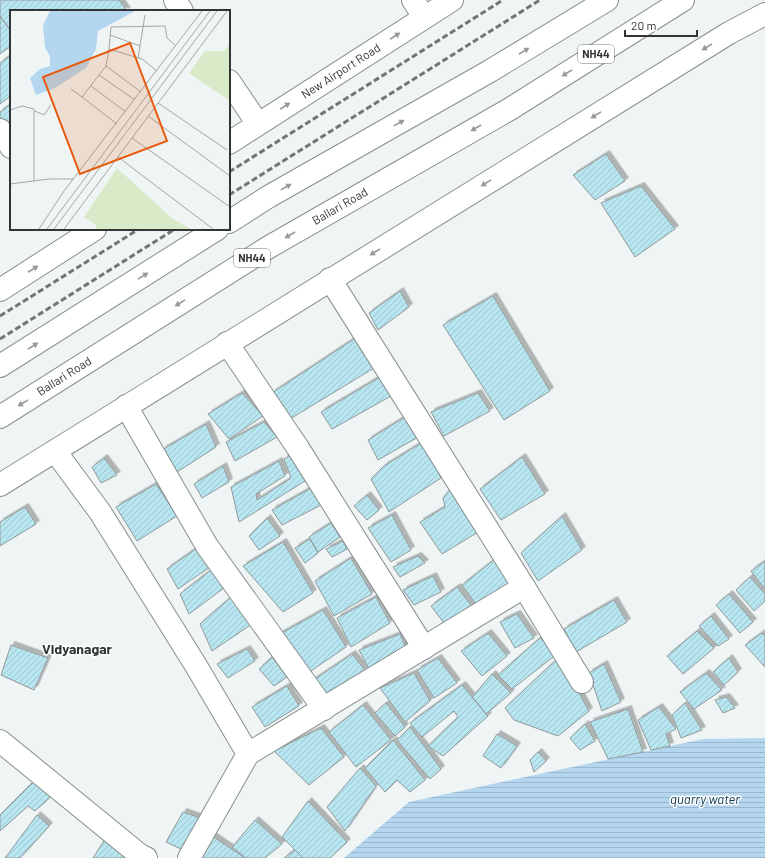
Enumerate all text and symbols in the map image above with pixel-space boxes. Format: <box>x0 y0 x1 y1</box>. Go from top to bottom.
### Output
inset map <box>10 10 230 230</box>
scale bar <box>625 12 697 38</box>
text: 20 m <box>631 18 657 32</box>
one-way arrow <box>390 32 400 40</box>
street label: New Airport Road <box>298 40 383 101</box>
one-way arrow <box>701 43 713 50</box>
road number: NH44 <box>578 45 614 63</box>
one-way arrow <box>519 47 529 55</box>
one-way arrow <box>562 69 572 77</box>
one-way arrow <box>279 103 291 110</box>
one-way arrow <box>591 111 601 119</box>
one-way arrow <box>393 119 405 126</box>
one-way arrow <box>470 125 482 132</box>
one-way arrow <box>480 180 491 187</box>
one-way arrow <box>280 183 292 190</box>
street label: Ballari Road <box>309 184 370 227</box>
one-way arrow <box>284 231 296 238</box>
one-way arrow <box>369 248 381 255</box>
road number: NH44 <box>234 249 270 267</box>
one-way arrow <box>27 265 39 272</box>
one-way arrow <box>138 272 148 280</box>
one-way arrow <box>174 300 186 307</box>
one-way arrow <box>27 342 39 349</box>
street label: Ballari Road <box>34 353 94 398</box>
one-way arrow <box>18 399 28 407</box>
district label: Vidyanagar <box>42 640 113 657</box>
water label: quarry water <box>670 791 740 807</box>

